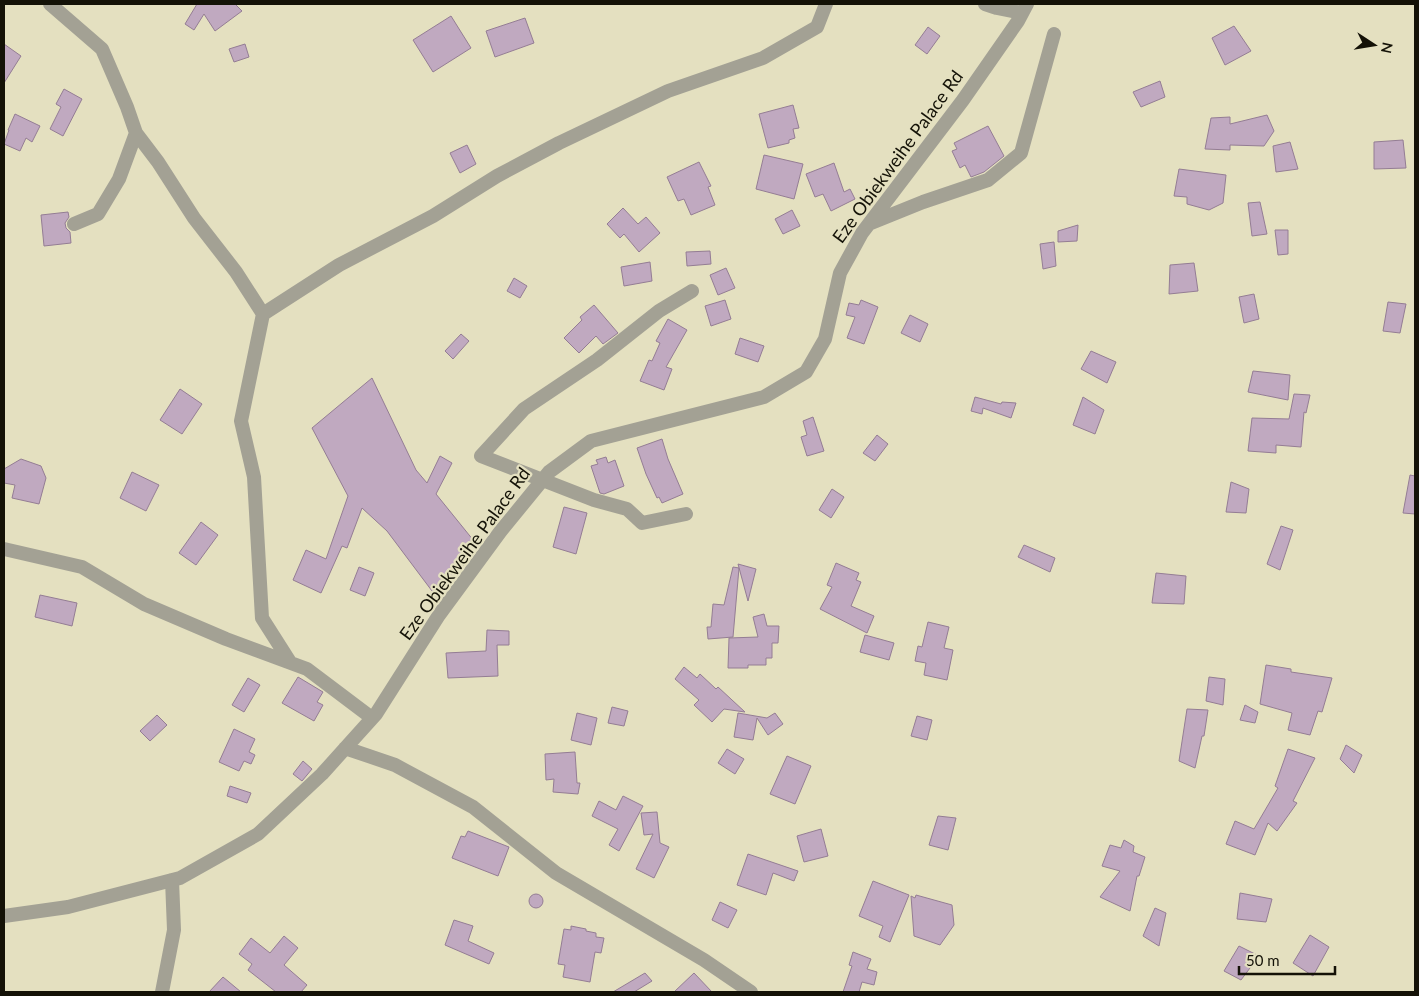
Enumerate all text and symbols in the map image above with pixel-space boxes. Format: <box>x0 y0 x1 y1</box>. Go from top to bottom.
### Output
north arrow <box>1349 20 1399 70</box>
text: N <box>1378 41 1397 55</box>
street label: Eze Obiekweihe Palace Rd <box>827 66 967 247</box>
street label: Eze Obiekweihe Palace Rd <box>394 463 534 644</box>
scale bar <box>1239 944 1335 976</box>
text: 50 m <box>1246 951 1280 969</box>

